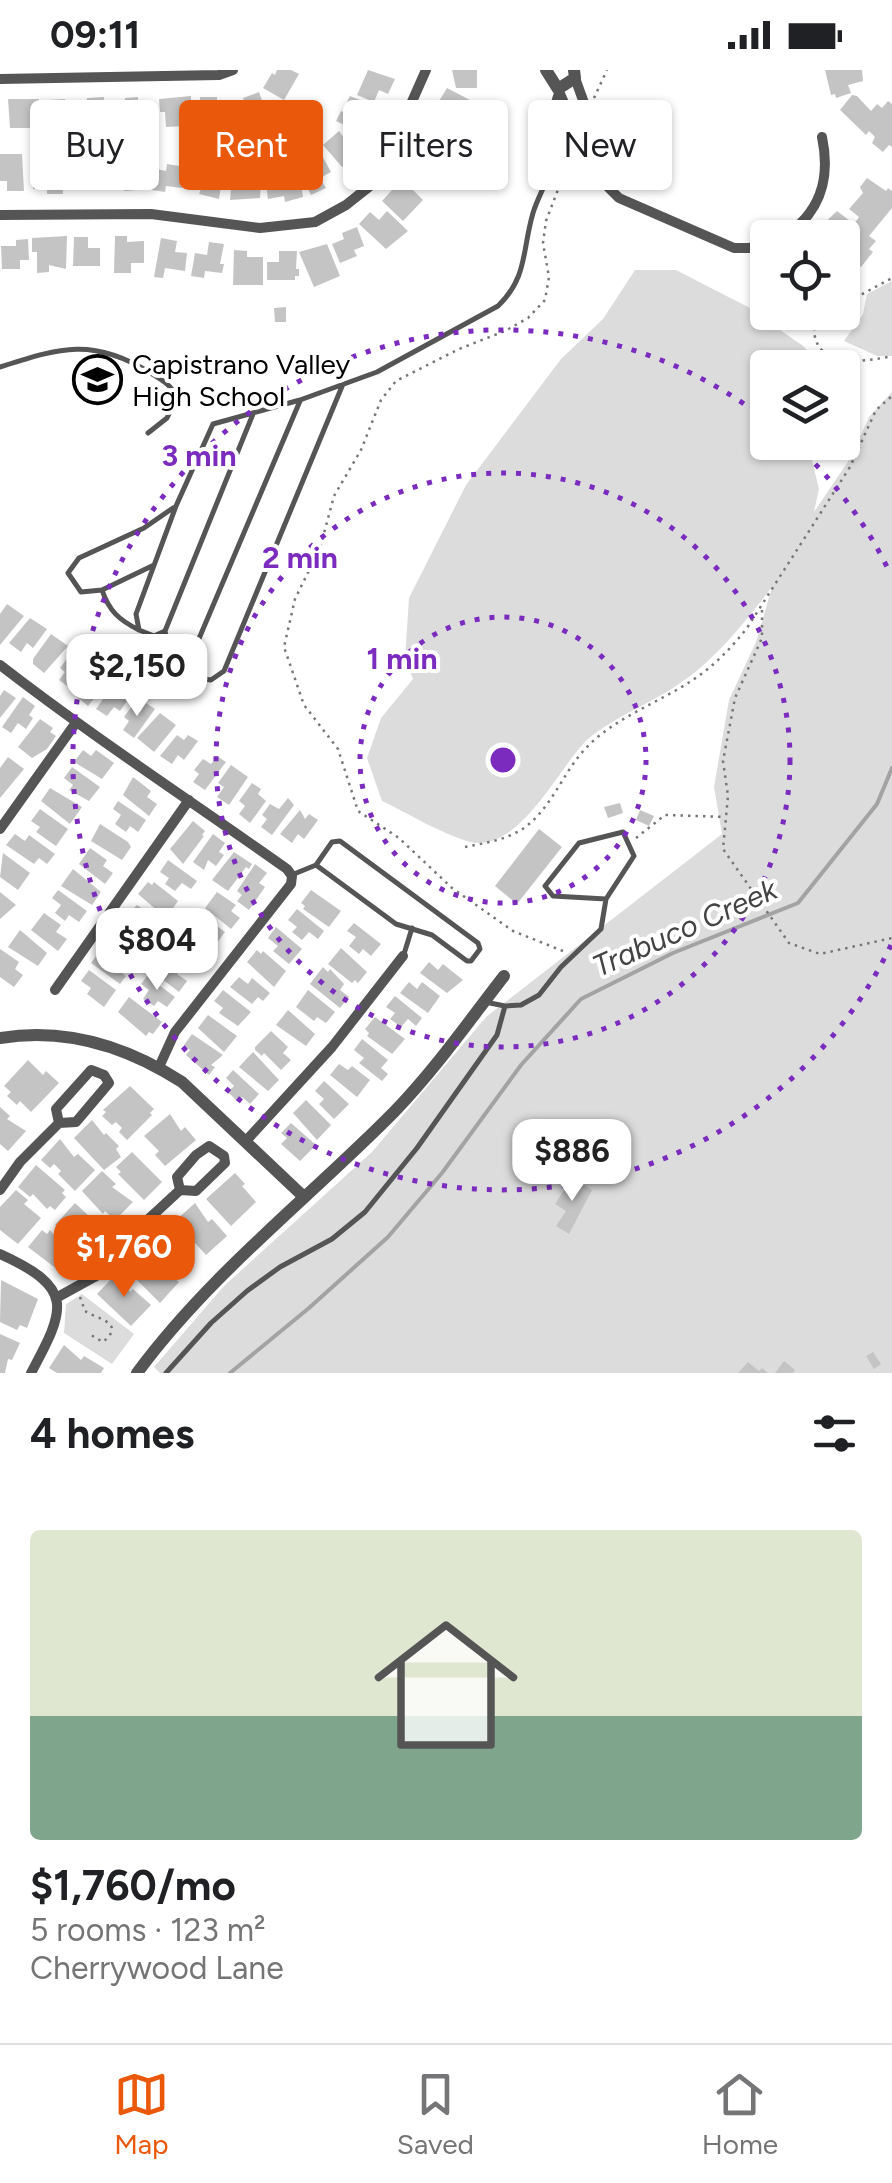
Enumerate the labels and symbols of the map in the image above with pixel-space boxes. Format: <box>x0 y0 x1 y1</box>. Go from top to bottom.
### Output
place label: Capistrano Valley High School <box>132 347 350 413</box>
school or university icon: Capistrano Valley High School <box>71 354 123 406</box>
text: 3 min <box>162 437 236 474</box>
text: 2 min <box>262 539 338 576</box>
pin: $2,150 <box>56 634 218 719</box>
text: 1 min <box>367 640 437 677</box>
centre of rings <box>485 742 521 778</box>
water label: Trabuco Creek <box>587 870 784 985</box>
pin: $804 <box>98 908 216 993</box>
pin: $886 <box>513 1119 631 1204</box>
pin: $1,760 <box>43 1215 205 1300</box>

